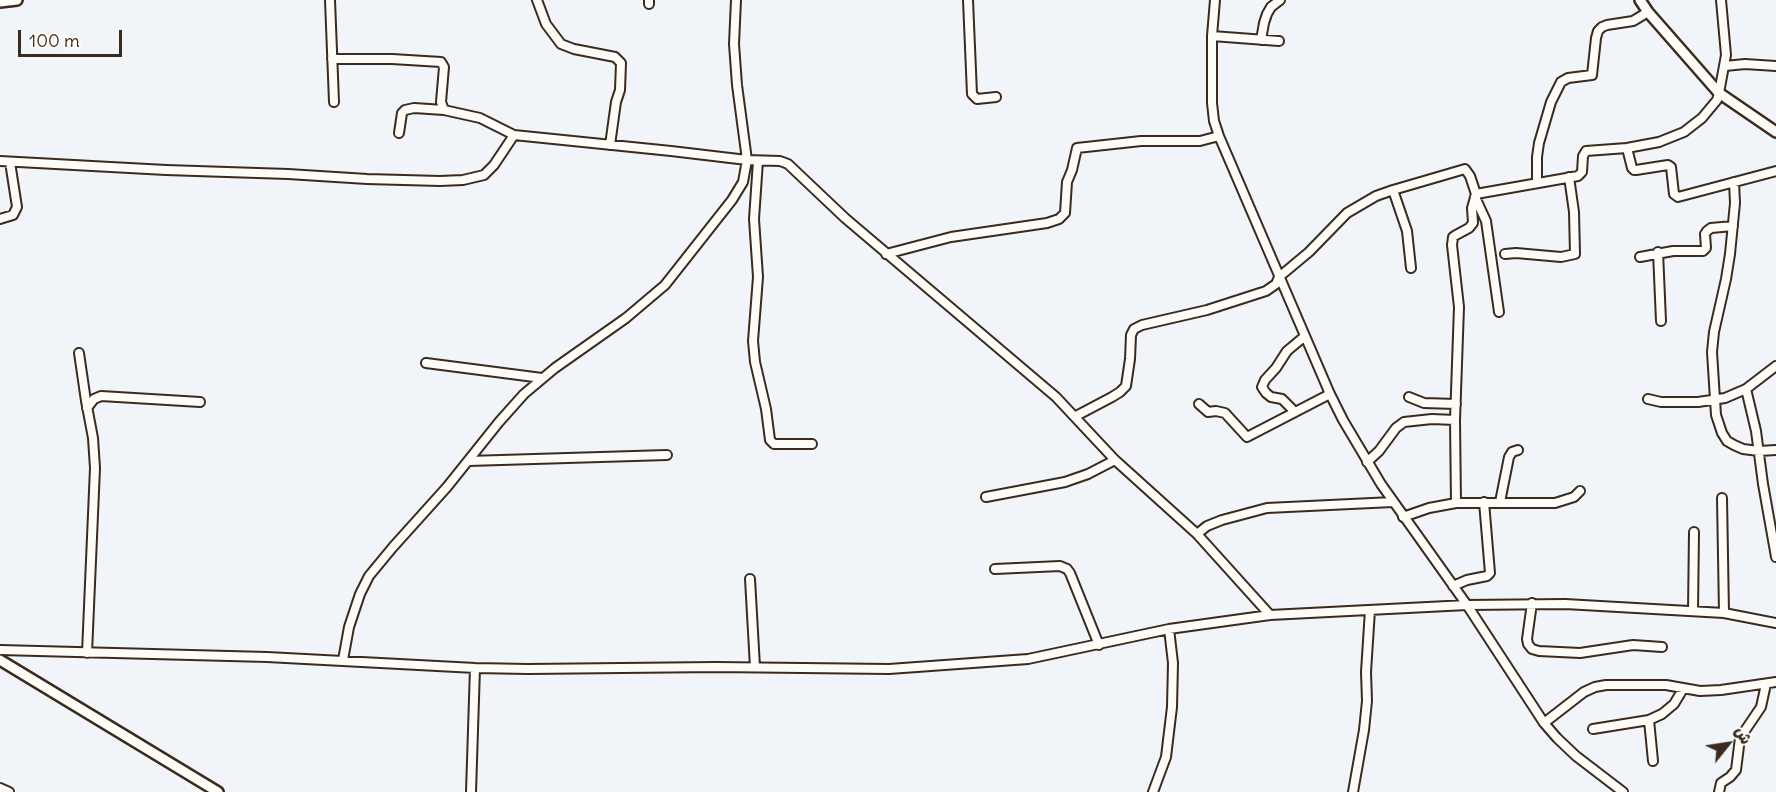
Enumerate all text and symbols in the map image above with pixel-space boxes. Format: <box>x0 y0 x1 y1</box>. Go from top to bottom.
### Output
scale bar <box>21 18 124 56</box>
text: 100 m <box>29 29 80 52</box>
north arrow <box>1698 714 1758 774</box>
text: ش <box>1731 722 1757 748</box>

